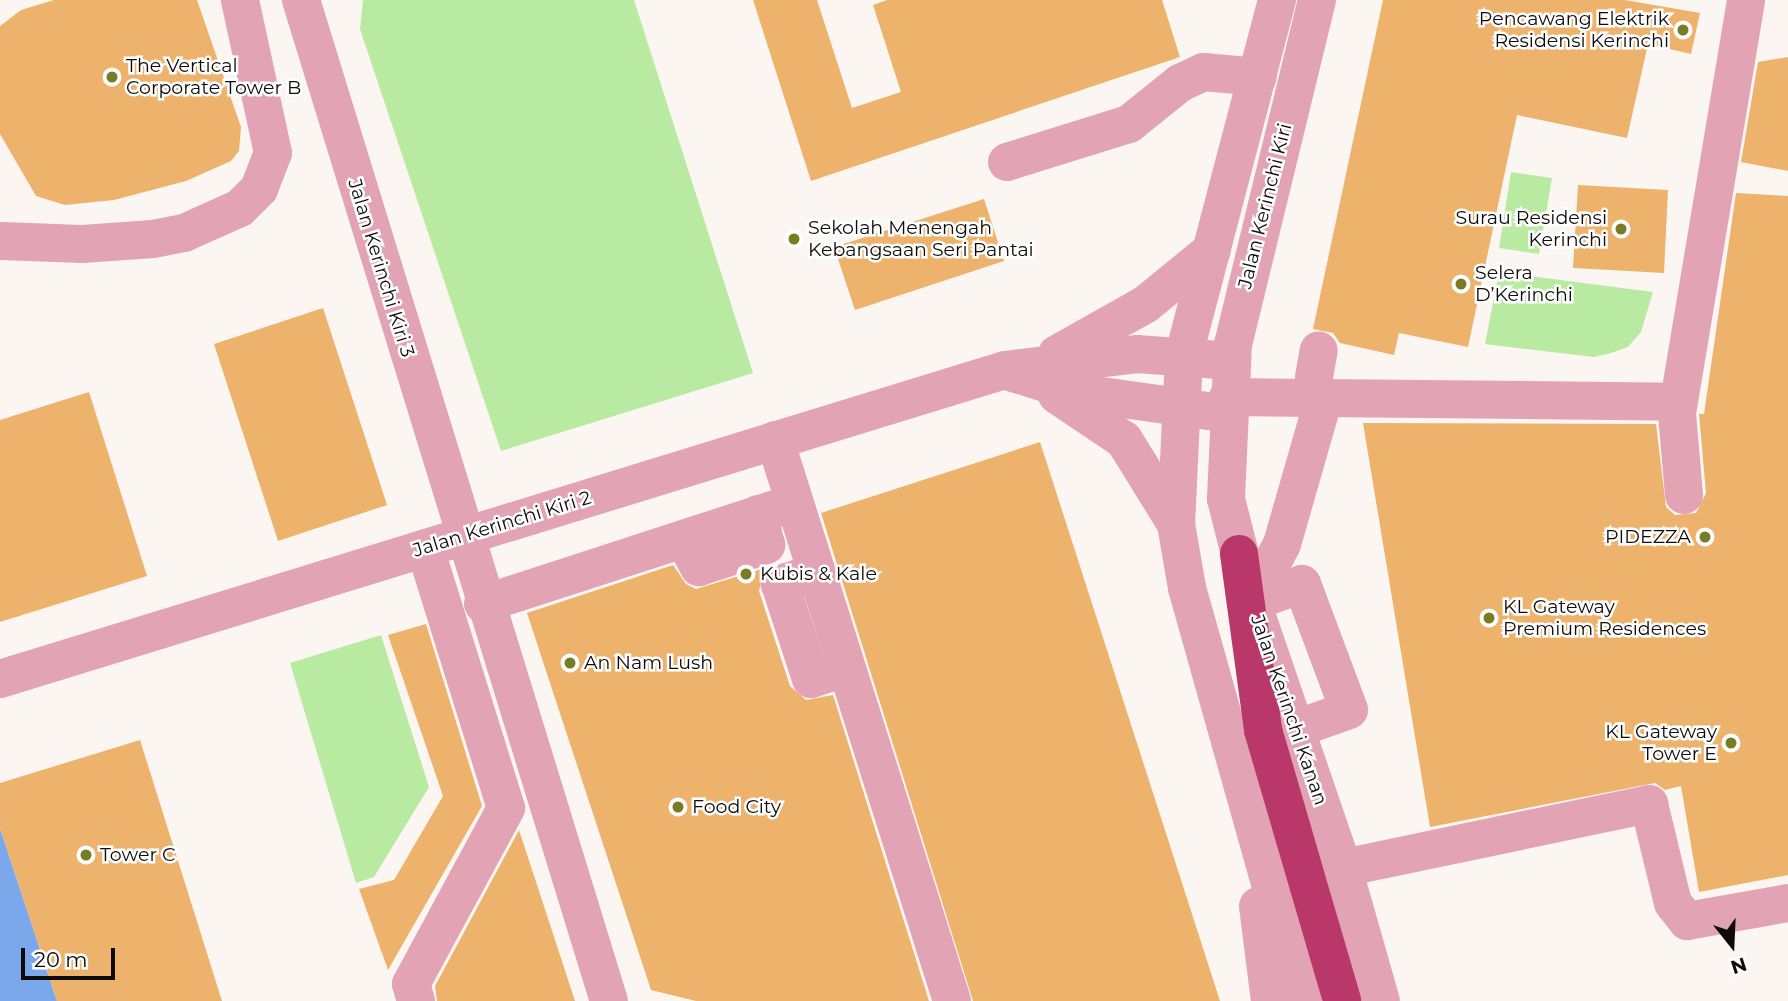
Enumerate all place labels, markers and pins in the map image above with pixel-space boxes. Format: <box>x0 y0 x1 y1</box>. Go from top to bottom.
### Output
place label: Pencawang Elektrik Residensi Kerinchi <box>1479 8 1669 52</box>
marker: Pencawang Elektrik Residensi Kerinchi <box>1675 22 1691 38</box>
place label: The Vertical Corporate Tower B <box>126 55 301 99</box>
marker: The Vertical Corporate Tower B <box>104 69 120 85</box>
place label: Surau Residensi Kerinchi <box>1456 207 1607 251</box>
place label: Sekolah Menengah Kebangsaan Seri Pantai <box>808 217 1034 261</box>
marker: Surau Residensi Kerinchi <box>1613 221 1629 237</box>
marker: Sekolah Menengah Kebangsaan Seri Pantai <box>786 231 802 247</box>
place label: Selera D’Kerinchi <box>1475 262 1573 306</box>
marker: Selera D’Kerinchi <box>1453 276 1469 292</box>
place label: PIDEZZA <box>1605 526 1691 548</box>
marker: PIDEZZA <box>1697 529 1713 545</box>
place label: Kubis & Kale <box>760 563 877 585</box>
marker: Kubis & Kale <box>738 566 754 582</box>
place label: KL Gateway Premium Residences <box>1503 596 1706 640</box>
marker: KL Gateway Premium Residences <box>1481 610 1497 626</box>
place label: An Nam Lush <box>584 652 713 674</box>
marker: An Nam Lush <box>562 655 578 671</box>
place label: KL Gateway Tower E <box>1605 721 1717 765</box>
marker: KL Gateway Tower E <box>1723 735 1739 751</box>
place label: Food City <box>692 796 781 818</box>
marker: Food City <box>670 799 686 815</box>
place label: Tower C <box>100 844 175 866</box>
marker: Tower C <box>78 847 94 863</box>

